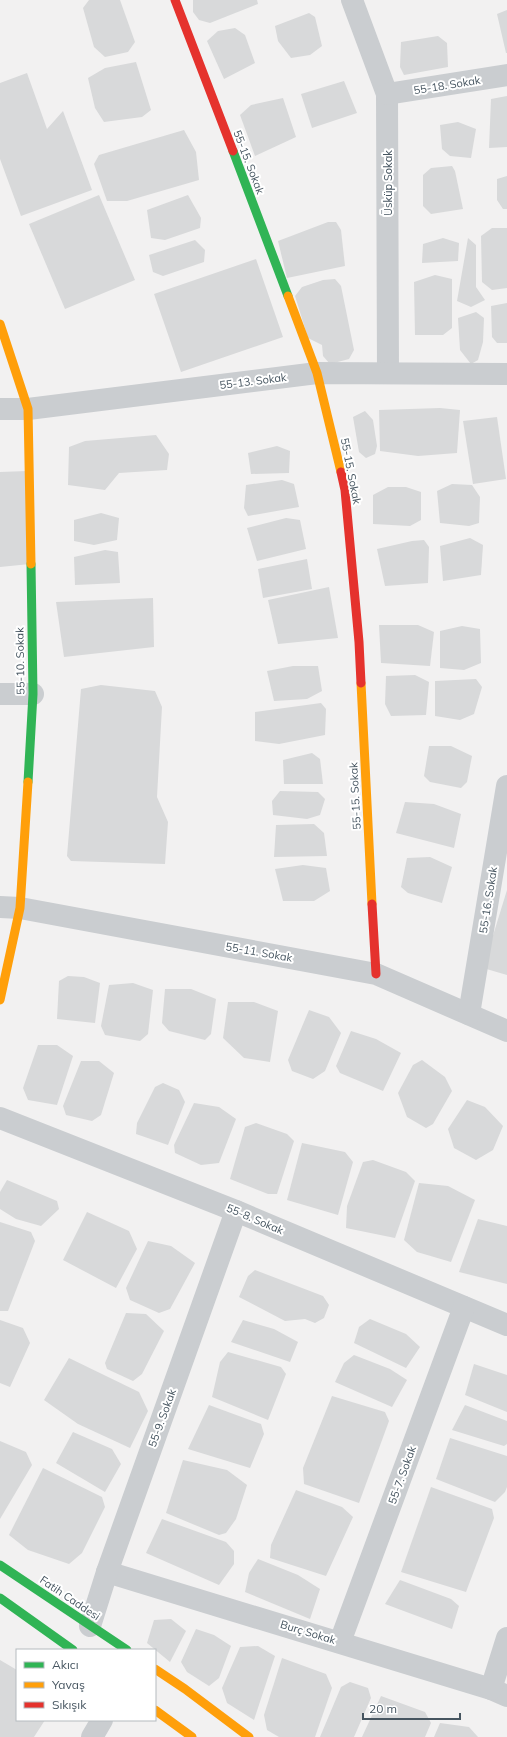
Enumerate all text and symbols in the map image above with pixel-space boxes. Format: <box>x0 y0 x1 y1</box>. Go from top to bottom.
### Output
street label: 55-18. Sokak <box>413 73 482 97</box>
street label: 55-15. Sokak <box>230 128 268 196</box>
street label: Üsküp Sokak <box>381 150 395 216</box>
street label: 55-13. Sokak <box>219 370 288 392</box>
street label: 55-15. Sokak <box>338 437 364 506</box>
street label: 55-10. Sokak <box>12 627 28 695</box>
street label: 55-15. Sokak <box>346 762 364 830</box>
street label: 55-16. Sokak <box>476 865 500 934</box>
street label: 55-11. Sokak <box>225 939 294 965</box>
street label: 55-8. Sokak <box>224 1201 286 1237</box>
street label: 55-9. Sokak <box>145 1387 179 1449</box>
street label: 55-7. Sokak <box>385 1444 419 1506</box>
street label: Fatih Caddesi <box>37 1573 103 1623</box>
street label: Burç Sokak <box>279 1617 338 1647</box>
legend <box>16 1649 156 1721</box>
text: Akıcı <box>52 1657 79 1672</box>
text: Yavaş <box>51 1677 85 1692</box>
scale bar <box>363 1695 460 1721</box>
text: Sıkışık <box>52 1697 87 1712</box>
text: 20 m <box>369 1701 397 1716</box>

